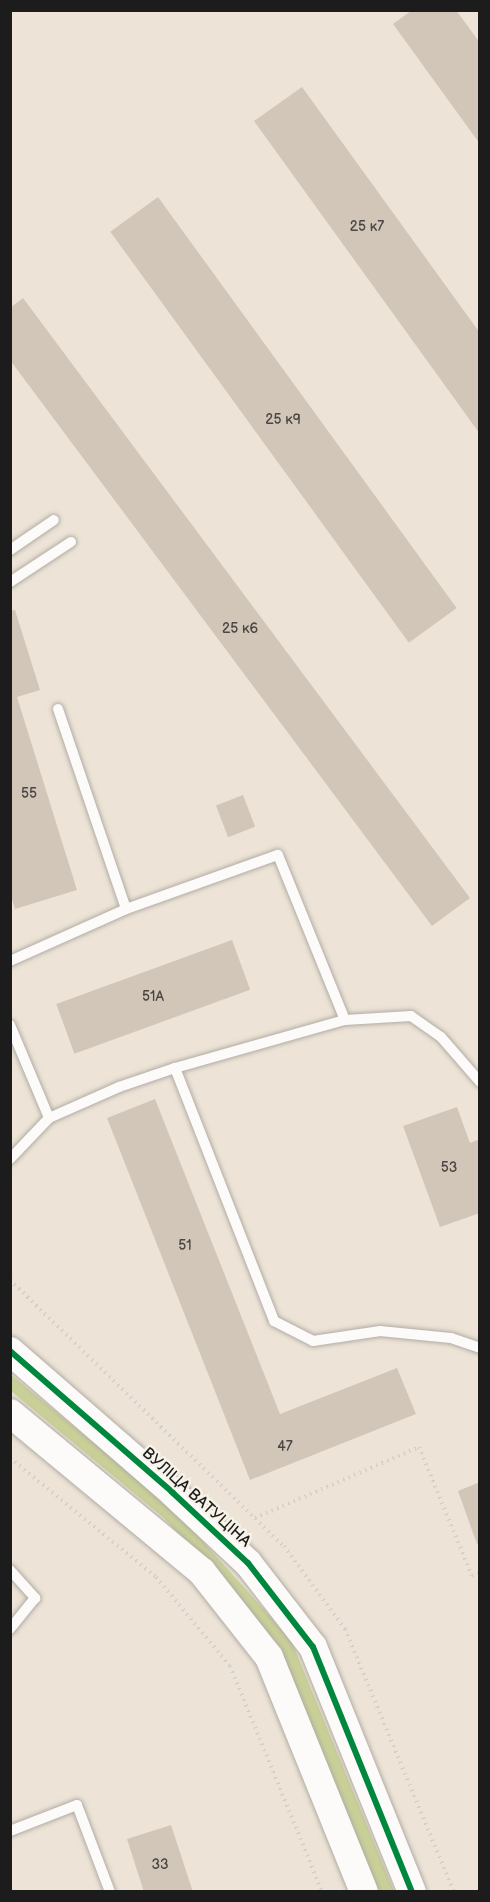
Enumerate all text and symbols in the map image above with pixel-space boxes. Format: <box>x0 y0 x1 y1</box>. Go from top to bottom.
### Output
house number: 25 к7 <box>350 219 384 235</box>
house number: 25 к9 <box>265 412 301 428</box>
house number: 25 к6 <box>222 621 258 637</box>
house number: 55 <box>21 786 37 802</box>
house number: 51А <box>142 989 164 1005</box>
house number: 53 <box>441 1160 457 1176</box>
house number: 51 <box>178 1238 192 1254</box>
house number: 47 <box>277 1439 293 1455</box>
street label: ВУЛІЦА ВАТУЦІНА <box>138 1444 254 1552</box>
house number: 33 <box>151 1857 169 1873</box>

